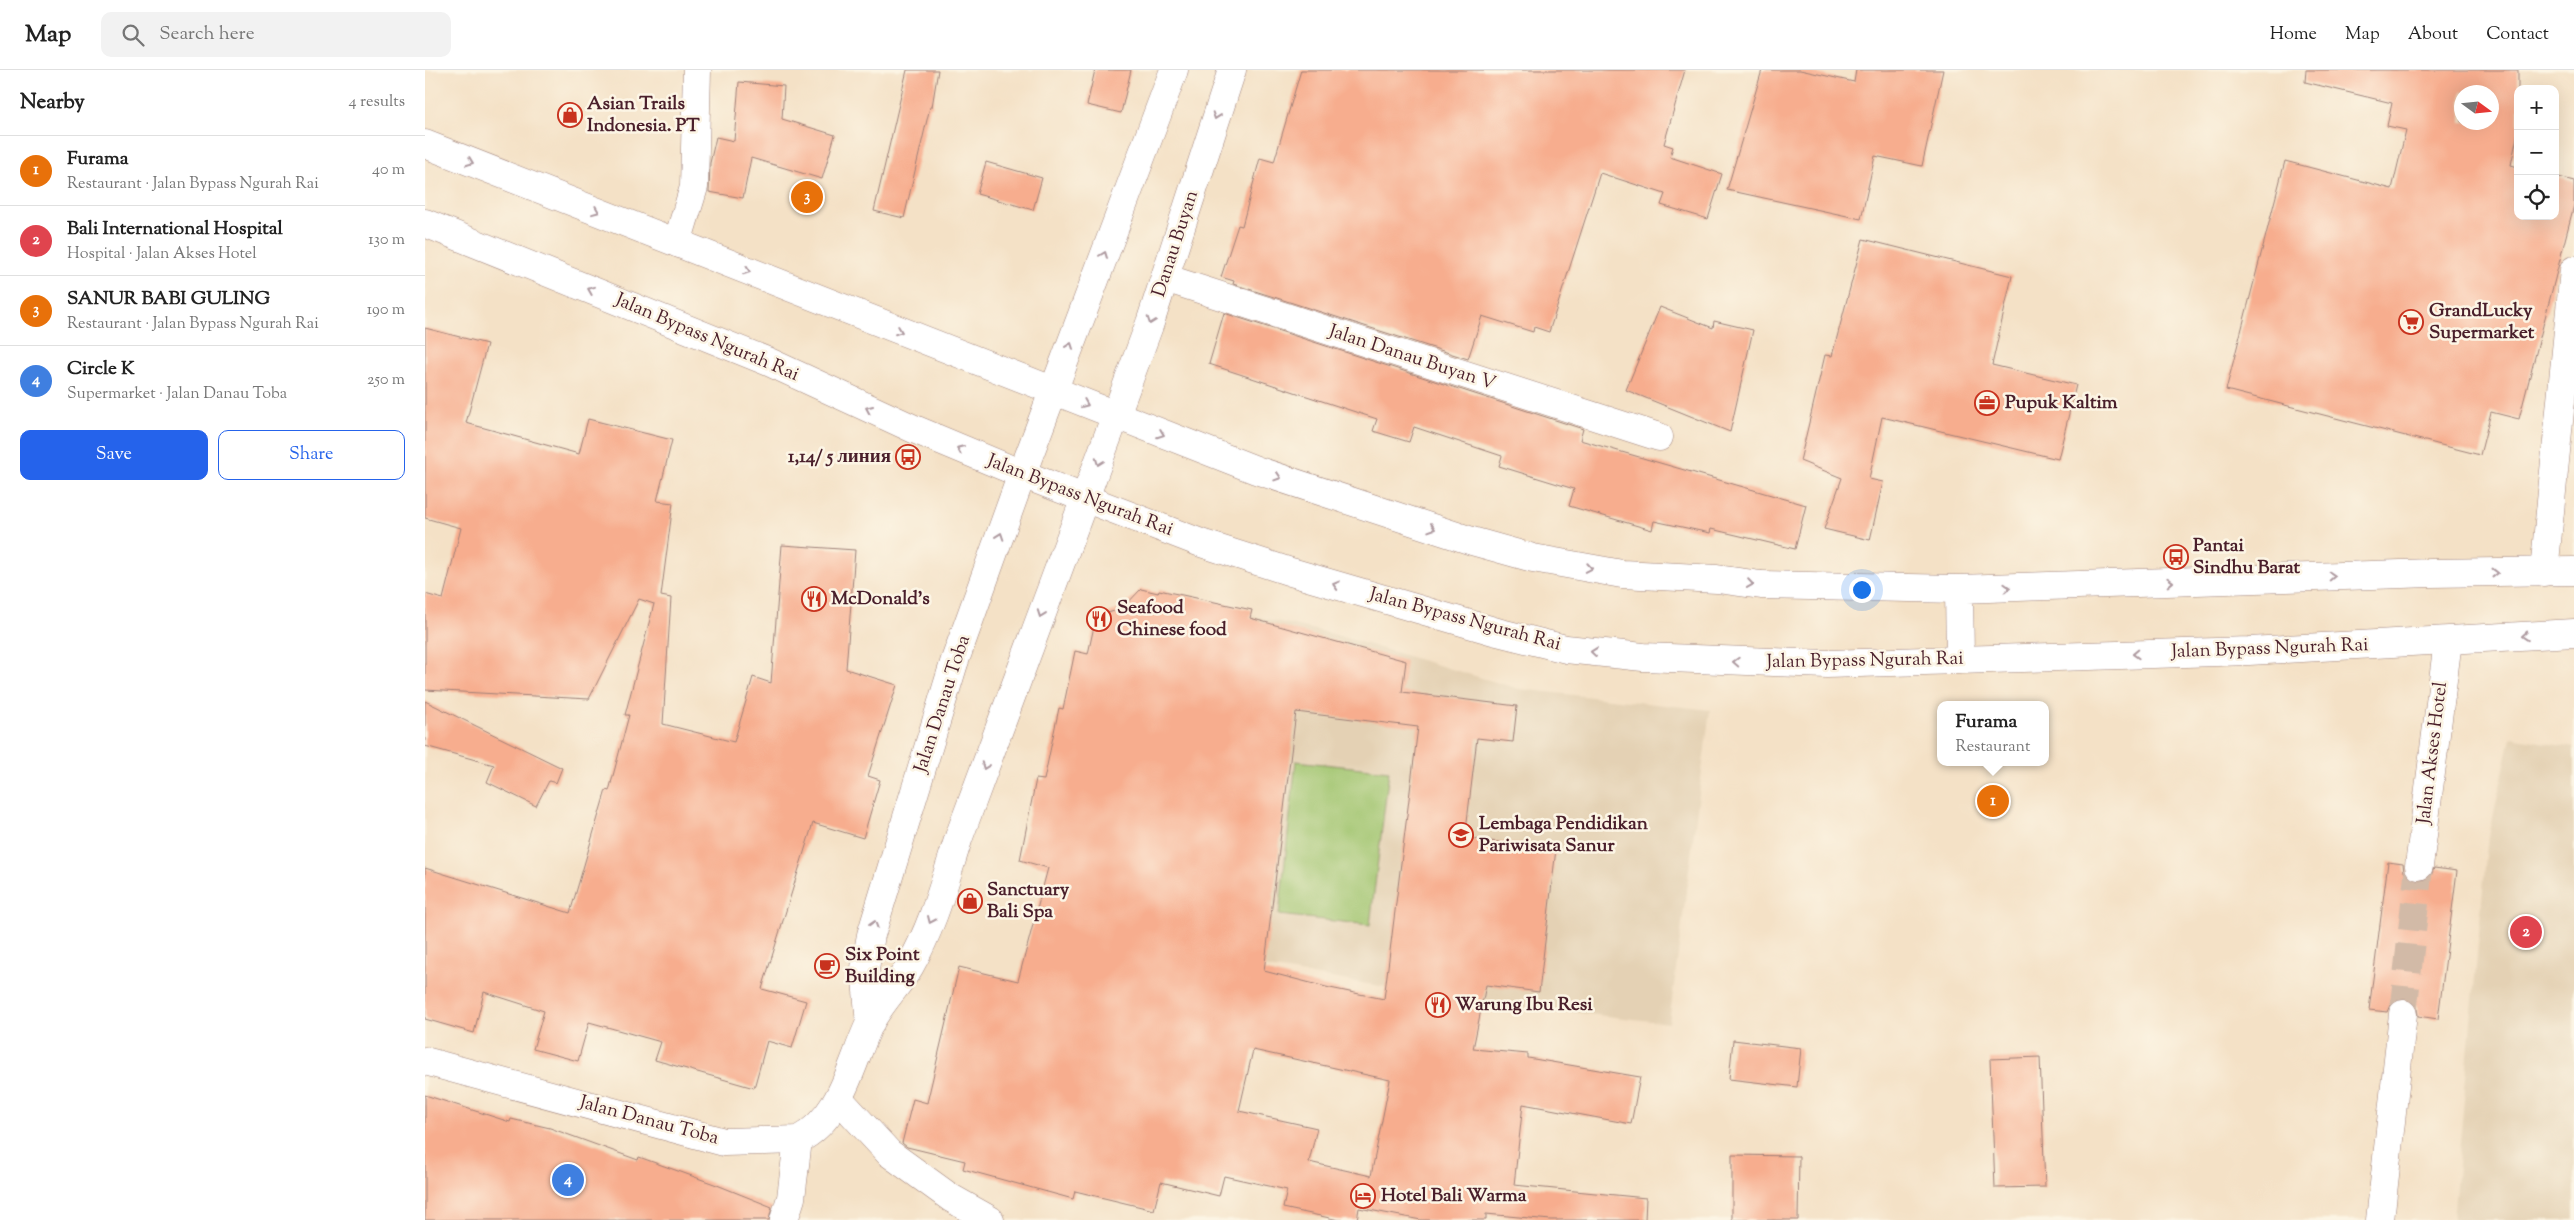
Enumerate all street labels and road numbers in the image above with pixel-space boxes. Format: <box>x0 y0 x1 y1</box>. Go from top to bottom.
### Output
street label: Danau Buyan <box>1146 187 1206 301</box>
street label: Jalan Bypass Ngurah Rai <box>610 287 803 389</box>
street label: Jalan Danau Buyan V <box>1324 318 1499 398</box>
street label: Jalan Bypass Ngurah Rai <box>982 448 1177 544</box>
street label: Jalan Bypass Ngurah Rai <box>1365 581 1564 659</box>
street label: Jalan Danau Toba <box>908 632 978 777</box>
street label: Jalan Bypass Ngurah Rai <box>2170 632 2369 666</box>
street label: Jalan Bypass Ngurah Rai <box>1765 646 1964 676</box>
street label: Jalan Akses Hotel <box>2411 680 2455 827</box>
street label: Jalan Danau Toba <box>575 1089 722 1153</box>

